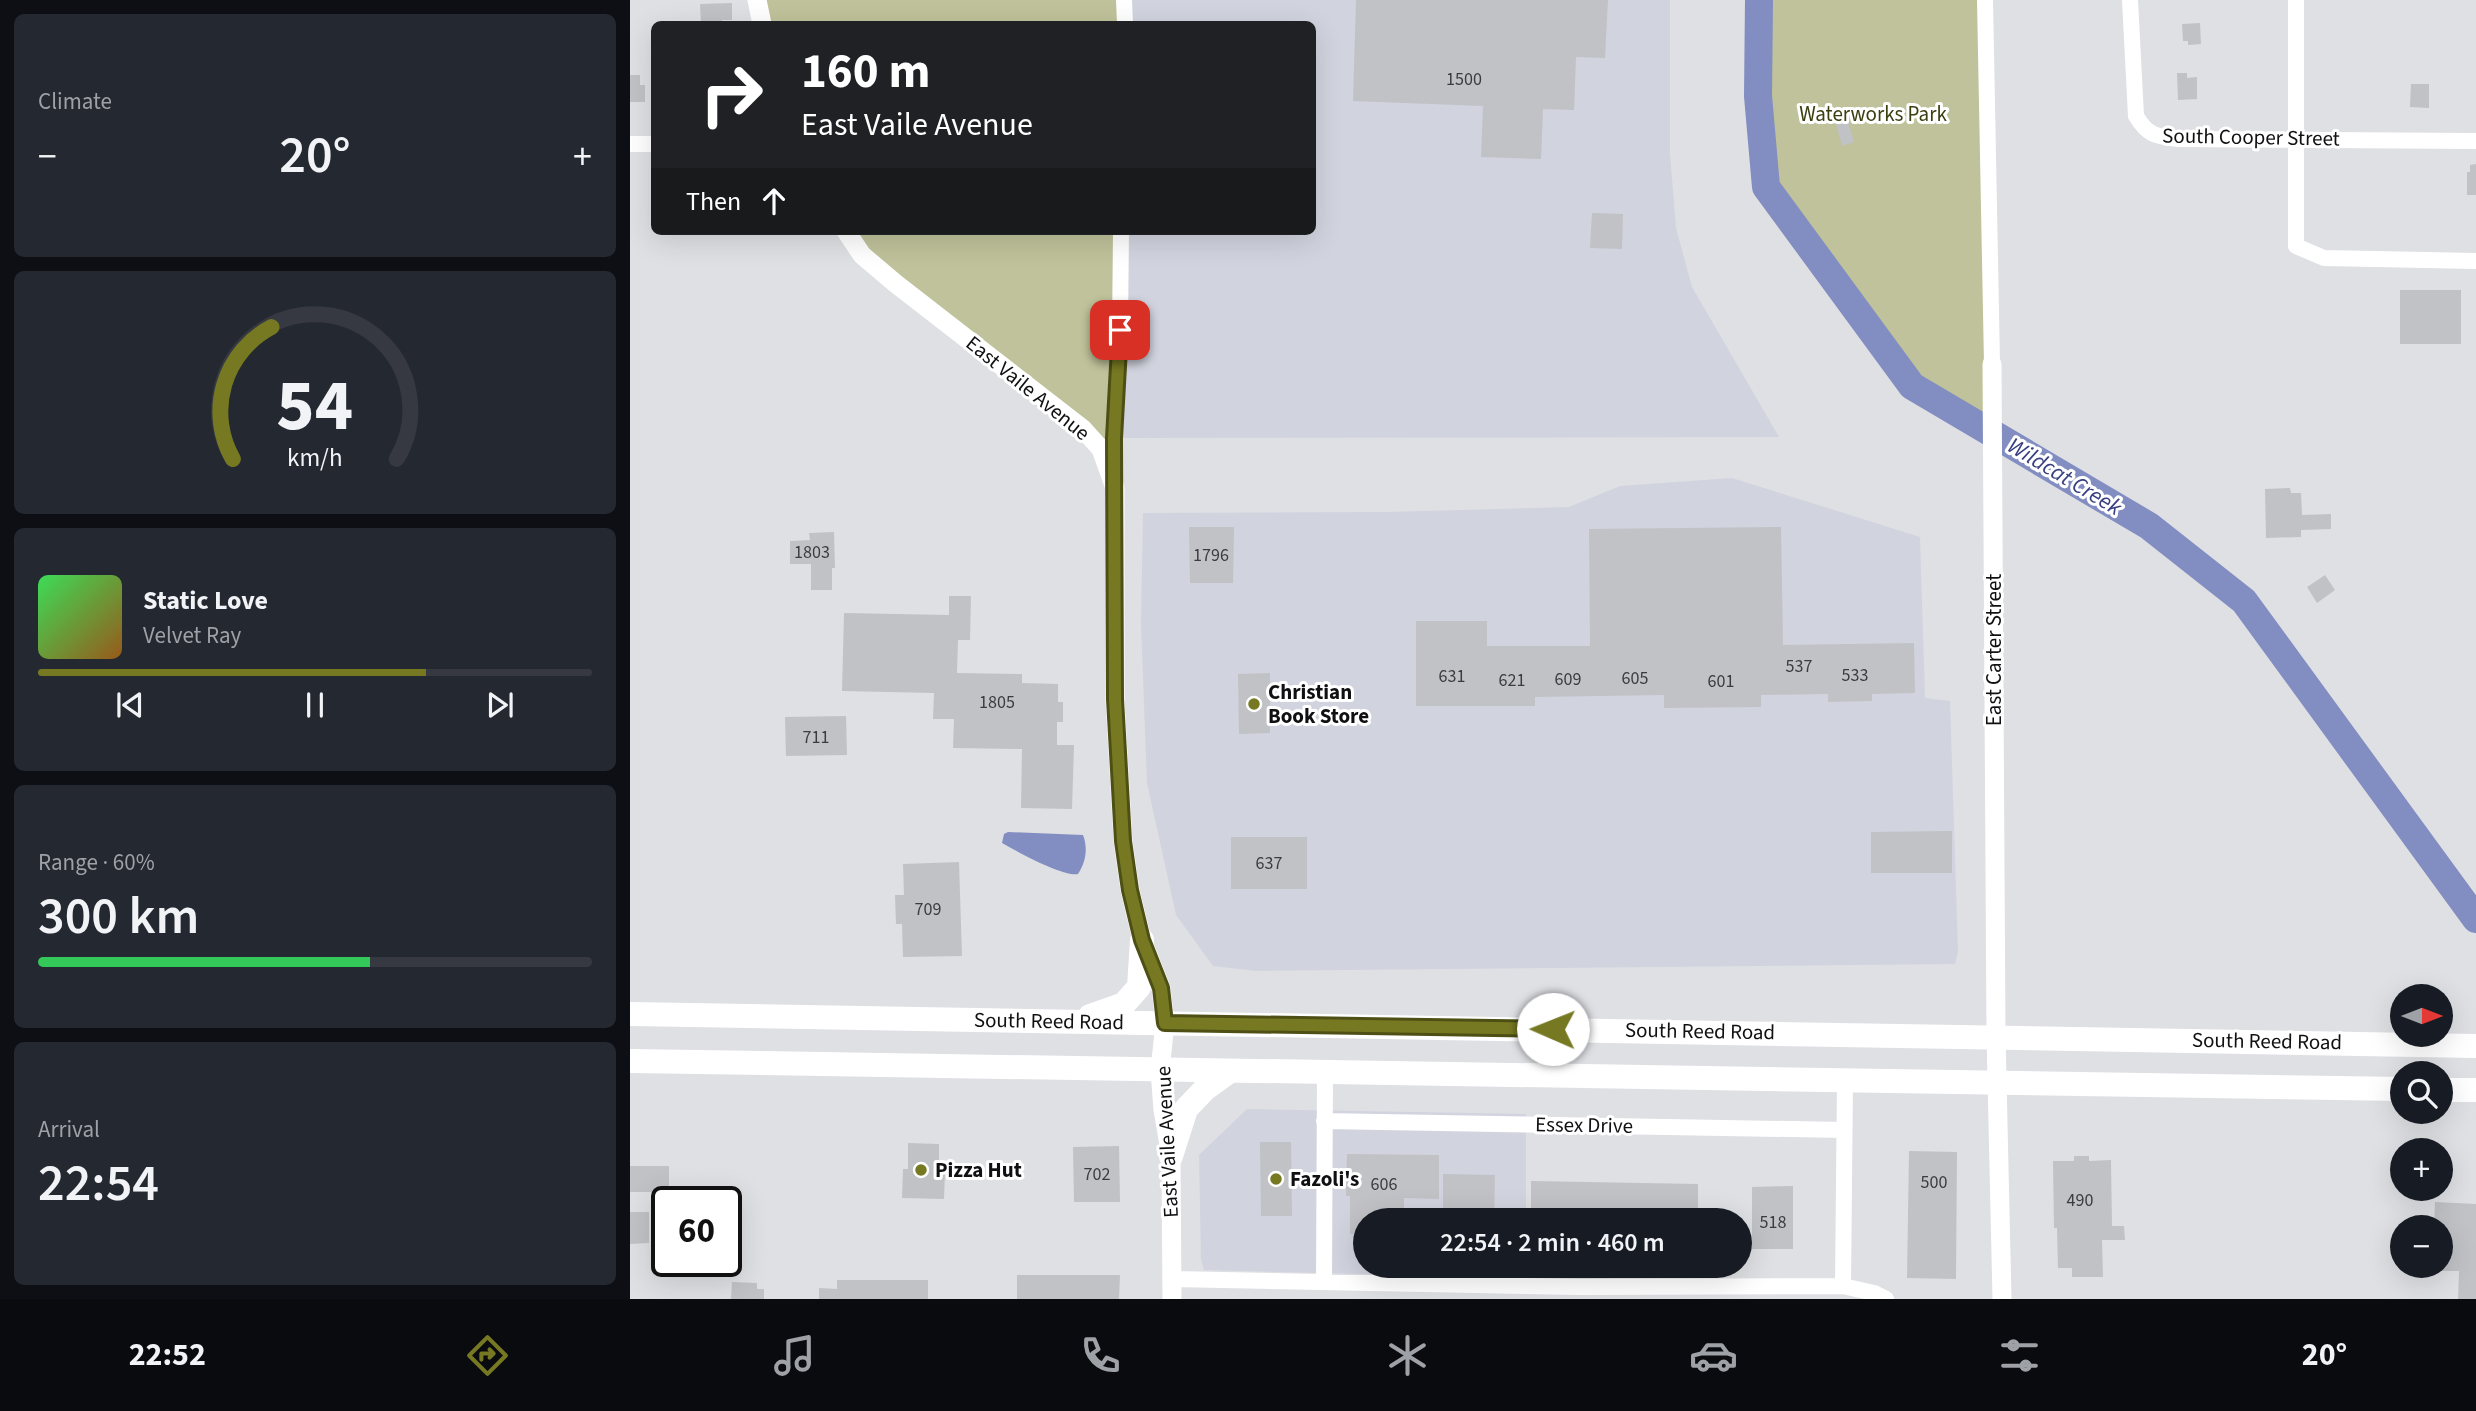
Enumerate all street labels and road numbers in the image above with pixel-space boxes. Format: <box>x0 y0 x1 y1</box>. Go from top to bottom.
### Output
street label: South Cooper Street <box>2162 120 2340 154</box>
street label: East Vaile Avenue <box>959 328 1097 448</box>
street label: East Carter Street <box>1979 574 2009 726</box>
street label: South Reed Road <box>974 1005 1124 1037</box>
street label: South Reed Road <box>1625 1015 1775 1047</box>
street label: South Reed Road <box>2192 1025 2342 1057</box>
street label: East Vaile Avenue <box>1148 1065 1186 1219</box>
street label: Essex Drive <box>1535 1109 1633 1141</box>

